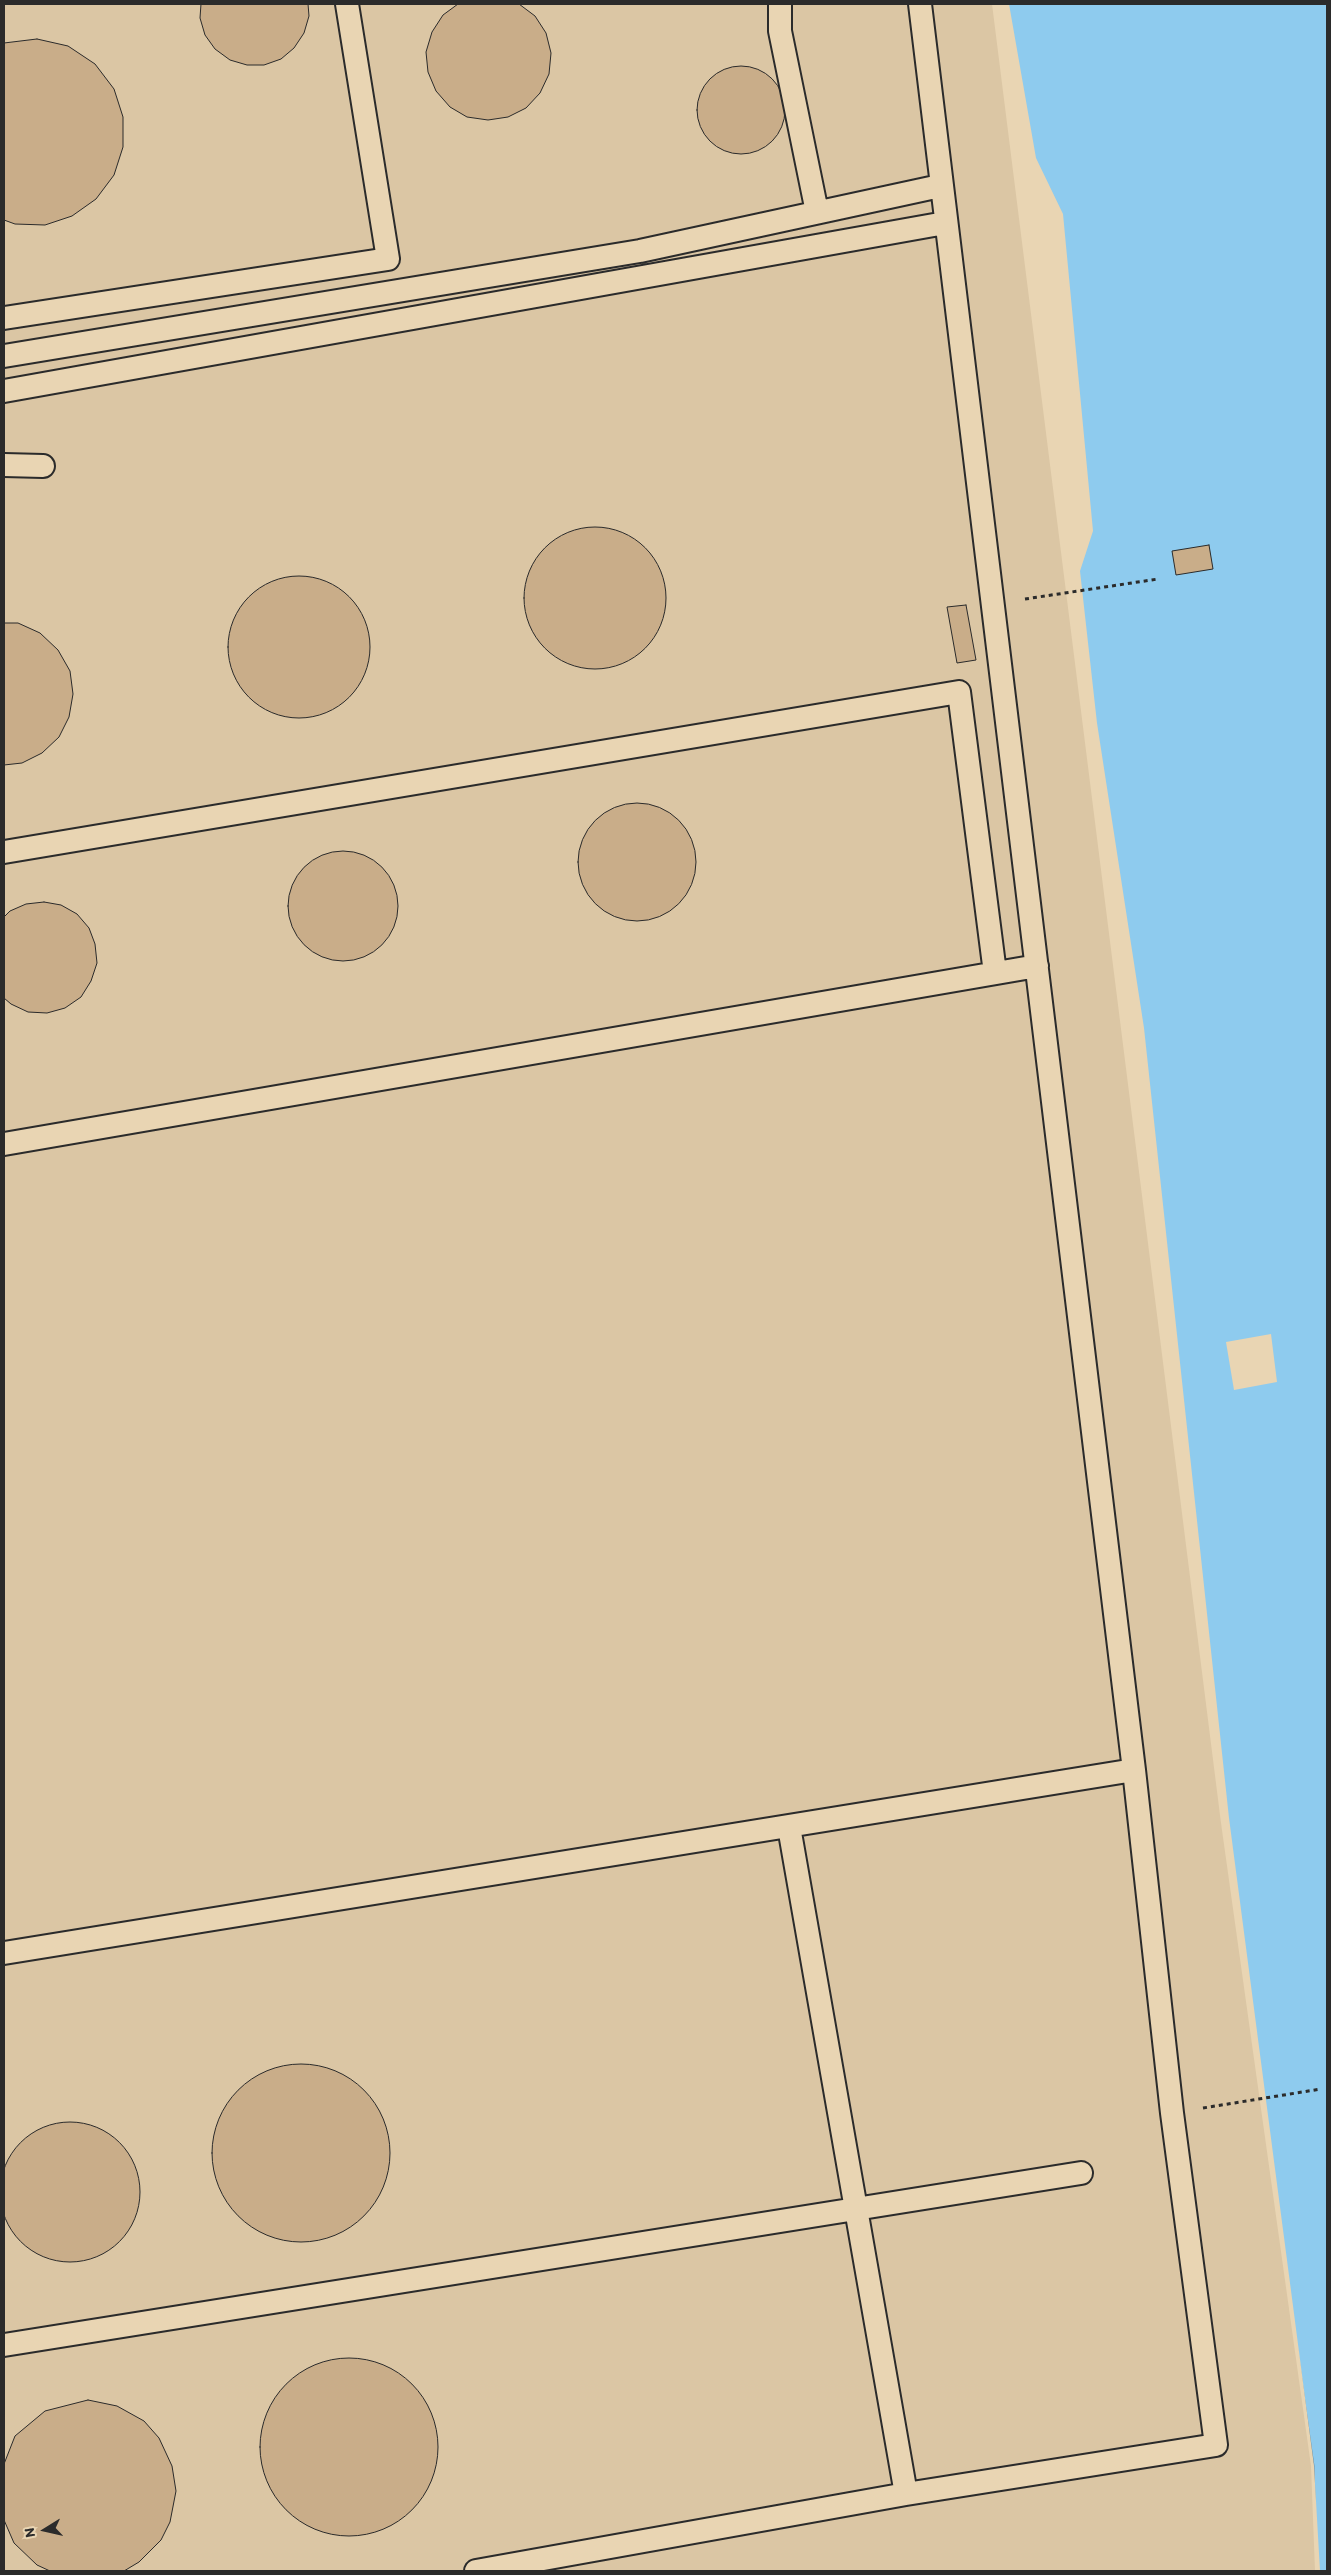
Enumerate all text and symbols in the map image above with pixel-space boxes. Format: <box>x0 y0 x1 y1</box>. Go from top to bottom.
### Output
north arrow <box>20 2505 70 2555</box>
text: N <box>21 2527 39 2539</box>

